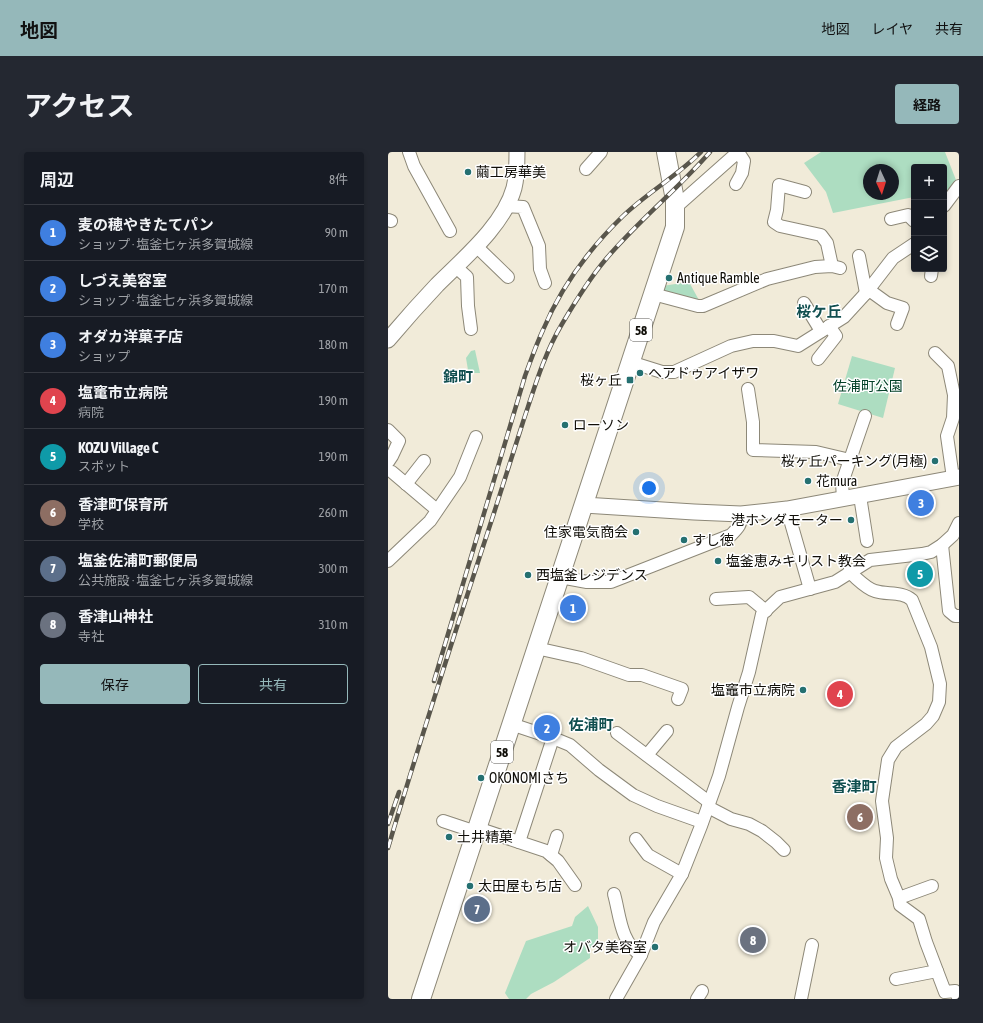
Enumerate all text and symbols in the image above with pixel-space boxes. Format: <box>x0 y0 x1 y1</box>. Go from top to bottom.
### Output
text: 地図 <box>20 19 58 41</box>
text: 地図 <box>821 21 849 37</box>
text: レイヤ <box>871 21 913 37</box>
text: 共有 <box>935 21 963 37</box>
button: 経路 <box>895 84 959 124</box>
text: アクセス <box>24 90 135 122</box>
place label: 繭工房華美 <box>476 164 546 180</box>
north arrow <box>863 164 899 200</box>
map controls <box>911 164 947 272</box>
button: + <box>911 164 947 200</box>
marker: 繭工房華美 <box>463 167 473 177</box>
text: 周辺 <box>40 170 74 190</box>
text: 8件 <box>329 172 348 187</box>
button: − <box>911 200 947 236</box>
text: 麦の穂やきたてパン <box>78 216 214 233</box>
text: 1 <box>50 225 56 240</box>
text: 90 m <box>325 225 348 240</box>
button: layers <box>911 236 947 272</box>
text: ショップ · 塩釜七ヶ浜多賀城線 <box>78 237 253 252</box>
place label: Antique Ramble <box>677 270 760 286</box>
text: しづえ美容室 <box>78 272 167 289</box>
marker: Antique Ramble <box>664 273 674 283</box>
text: 2 <box>50 281 56 296</box>
text: 170 m <box>319 281 348 296</box>
text: ショップ · 塩釜七ヶ浜多賀城線 <box>78 293 253 308</box>
district label: 桜ケ丘 <box>796 303 842 320</box>
road number: 58 <box>630 319 652 341</box>
text: オダカ洋菓子店 <box>78 328 183 345</box>
text: 3 <box>50 337 56 352</box>
text: 180 m <box>319 337 348 352</box>
text: ショップ <box>78 349 130 364</box>
place label: ヘアドゥアイザワ <box>648 365 759 381</box>
district label: 錦町 <box>443 368 473 385</box>
marker: ヘアドゥアイザワ <box>635 368 645 378</box>
place label: 桜ヶ丘 <box>580 372 622 388</box>
marker: 桜ヶ丘 <box>625 375 635 385</box>
park label: 佐浦町公園 <box>833 378 903 394</box>
text: 塩竃市立病院 <box>78 384 168 401</box>
text: 4 <box>50 393 56 408</box>
text: 190 m <box>319 393 348 408</box>
text: 病院 <box>78 405 104 420</box>
place label: ローソン <box>573 417 629 433</box>
marker: ローソン <box>560 420 570 430</box>
text: KOZU Village C <box>78 439 159 456</box>
text: 5 <box>50 449 56 464</box>
text: 190 m <box>319 449 348 464</box>
place label: 桜ヶ丘パーキング(月極) <box>781 453 927 469</box>
marker: 桜ヶ丘パーキング(月極) <box>930 456 940 466</box>
text: スポット <box>78 459 130 474</box>
place label: 花mura <box>816 473 857 489</box>
marker: 花mura <box>803 476 813 486</box>
your location <box>639 478 659 498</box>
pin: 3 <box>908 488 934 518</box>
text: 香津町保育所 <box>78 496 168 513</box>
text: 6 <box>50 505 56 520</box>
text: 260 m <box>319 505 348 520</box>
place label: 港ホンダモーター <box>731 512 843 528</box>
marker: 港ホンダモーター <box>846 515 856 525</box>
text: 学校 <box>78 517 104 532</box>
place label: 住家電気商会 <box>544 524 628 540</box>
marker: 住家電気商会 <box>631 527 641 537</box>
place label: すし徳 <box>692 532 734 548</box>
marker: すし徳 <box>679 535 689 545</box>
text: 塩釜佐浦町郵便局 <box>78 552 198 569</box>
place label: 塩釜恵みキリスト教会 <box>726 553 866 569</box>
marker: 塩釜恵みキリスト教会 <box>713 556 723 566</box>
pin: 5 <box>907 559 933 589</box>
text: 7 <box>50 561 56 576</box>
text: 300 m <box>319 561 348 576</box>
place label: 西塩釜レジデンス <box>536 567 648 583</box>
marker: 西塩釜レジデンス <box>523 570 533 580</box>
text: 公共施設 · 塩釜七ヶ浜多賀城線 <box>78 573 253 588</box>
pin: 1 <box>560 593 586 623</box>
text: 香津山神社 <box>78 608 153 625</box>
text: 8 <box>50 617 56 632</box>
text: 310 m <box>319 617 348 632</box>
text: 寺社 <box>78 629 104 644</box>
button: 保存 <box>40 664 190 704</box>
button: 共有 <box>198 664 348 704</box>
pin: 4 <box>827 679 853 709</box>
place label: 塩竈市立病院 <box>711 682 795 698</box>
marker: 塩竈市立病院 <box>798 685 808 695</box>
pin: 2 <box>534 713 560 743</box>
district label: 佐浦町 <box>568 716 614 733</box>
road number: 58 <box>491 741 513 763</box>
place label: OKONOMIさち <box>489 770 569 786</box>
marker: OKONOMIさち <box>476 773 486 783</box>
district label: 香津町 <box>831 778 877 795</box>
pin: 6 <box>847 802 873 832</box>
place label: 土井精菓 <box>457 829 513 845</box>
marker: 土井精菓 <box>444 832 454 842</box>
place label: 太田屋もち店 <box>478 878 562 894</box>
marker: 太田屋もち店 <box>465 881 475 891</box>
pin: 7 <box>464 894 490 924</box>
pin: 8 <box>740 925 766 955</box>
place label: オバタ美容室 <box>563 939 647 955</box>
marker: オバタ美容室 <box>650 942 660 952</box>

